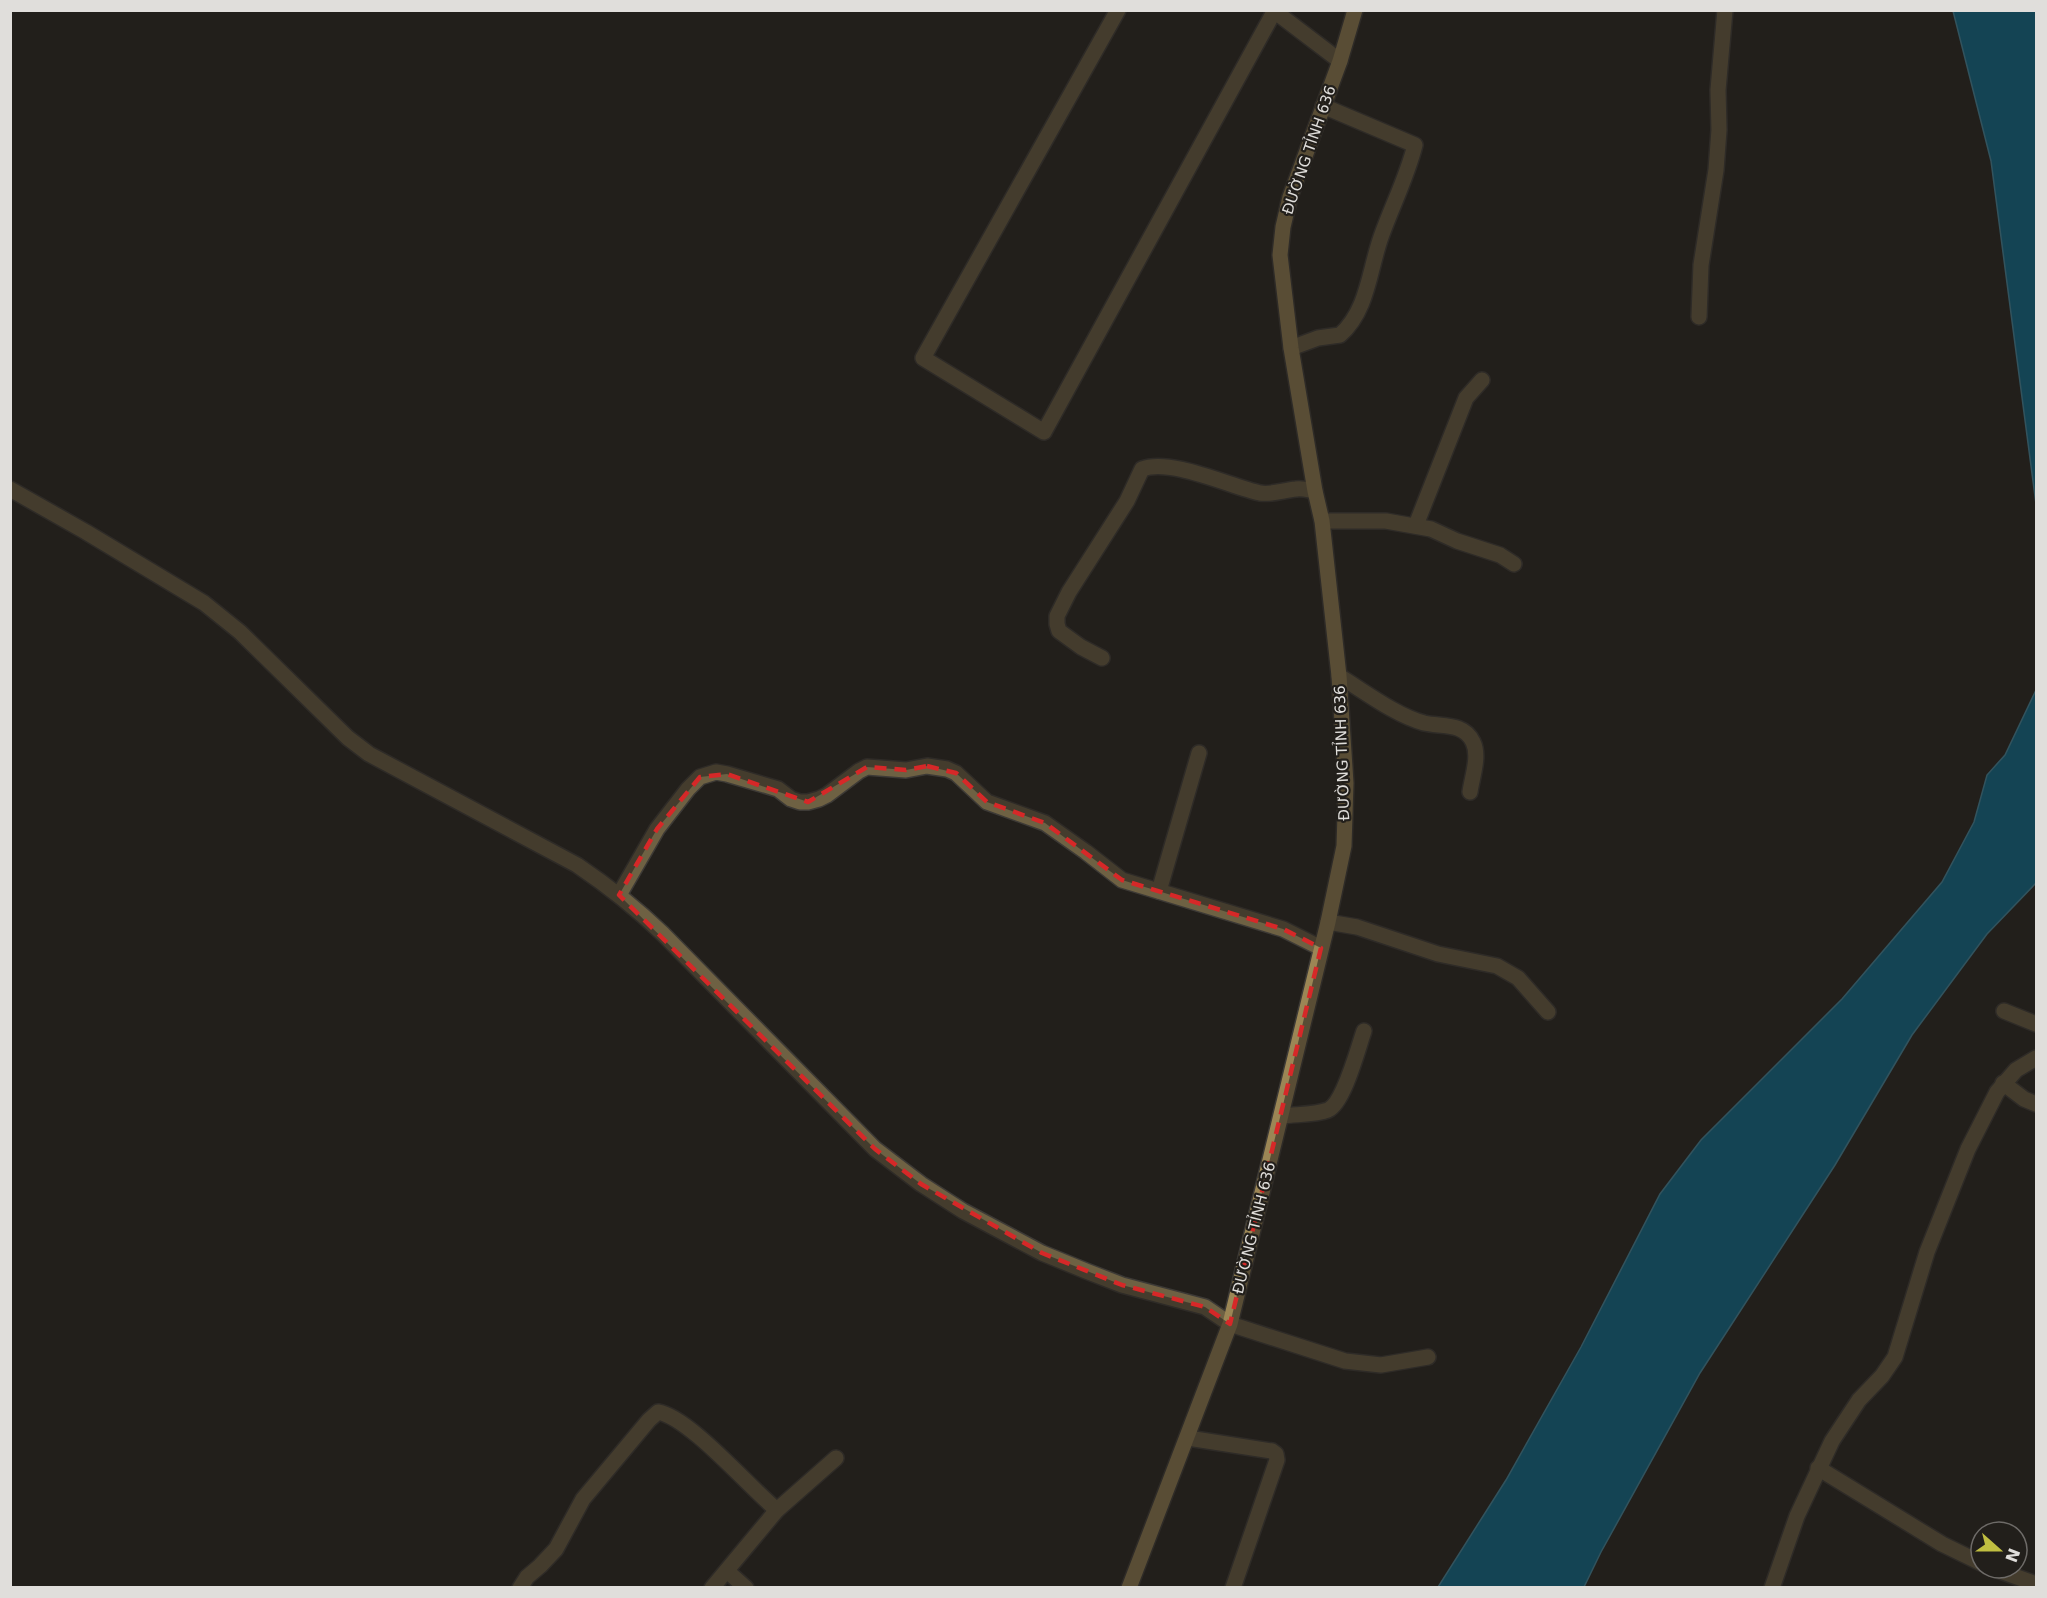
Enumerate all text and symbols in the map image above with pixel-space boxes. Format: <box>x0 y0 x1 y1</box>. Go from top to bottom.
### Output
street label: ĐƯỜNG TỈNH 636 <box>1277 82 1340 217</box>
street label: ĐƯỜNG TỈNH 636 <box>1329 685 1353 821</box>
street label: ĐƯỜNG TỈNH 636 <box>1227 1160 1279 1296</box>
north arrow <box>1969 1520 2029 1580</box>
text: N <box>2001 1546 2024 1565</box>

